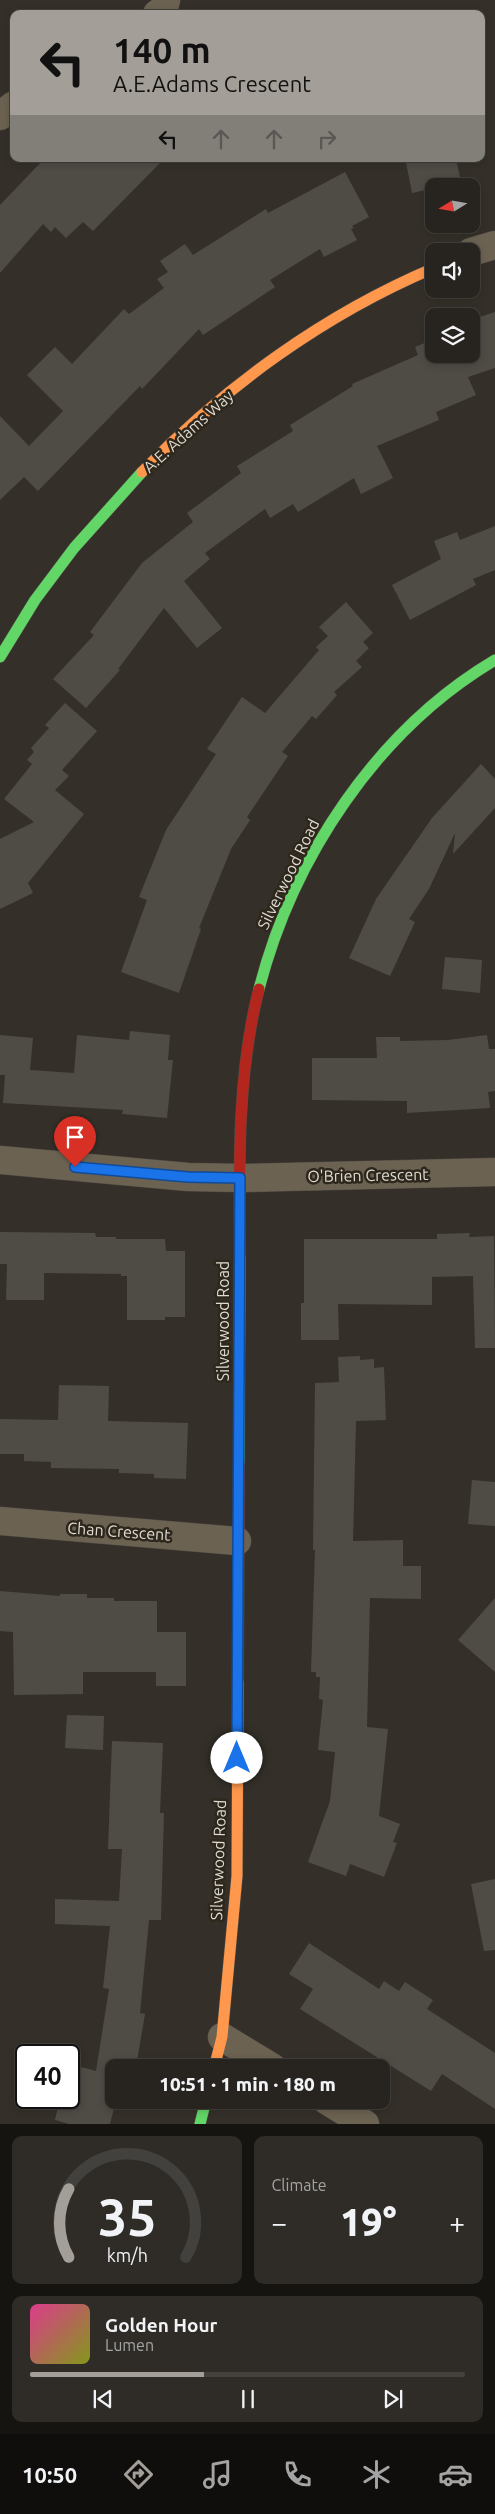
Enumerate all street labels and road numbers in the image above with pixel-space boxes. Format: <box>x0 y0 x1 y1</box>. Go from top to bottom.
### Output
street label: A.E. Adams Way <box>140 386 237 476</box>
street label: Silverwood Road <box>254 816 322 932</box>
street label: O'Brien Crescent <box>307 1165 429 1185</box>
street label: Silverwood Road <box>214 1261 232 1381</box>
street label: Chan Crescent <box>67 1518 172 1544</box>
street label: Silverwood Road <box>207 1799 229 1921</box>

